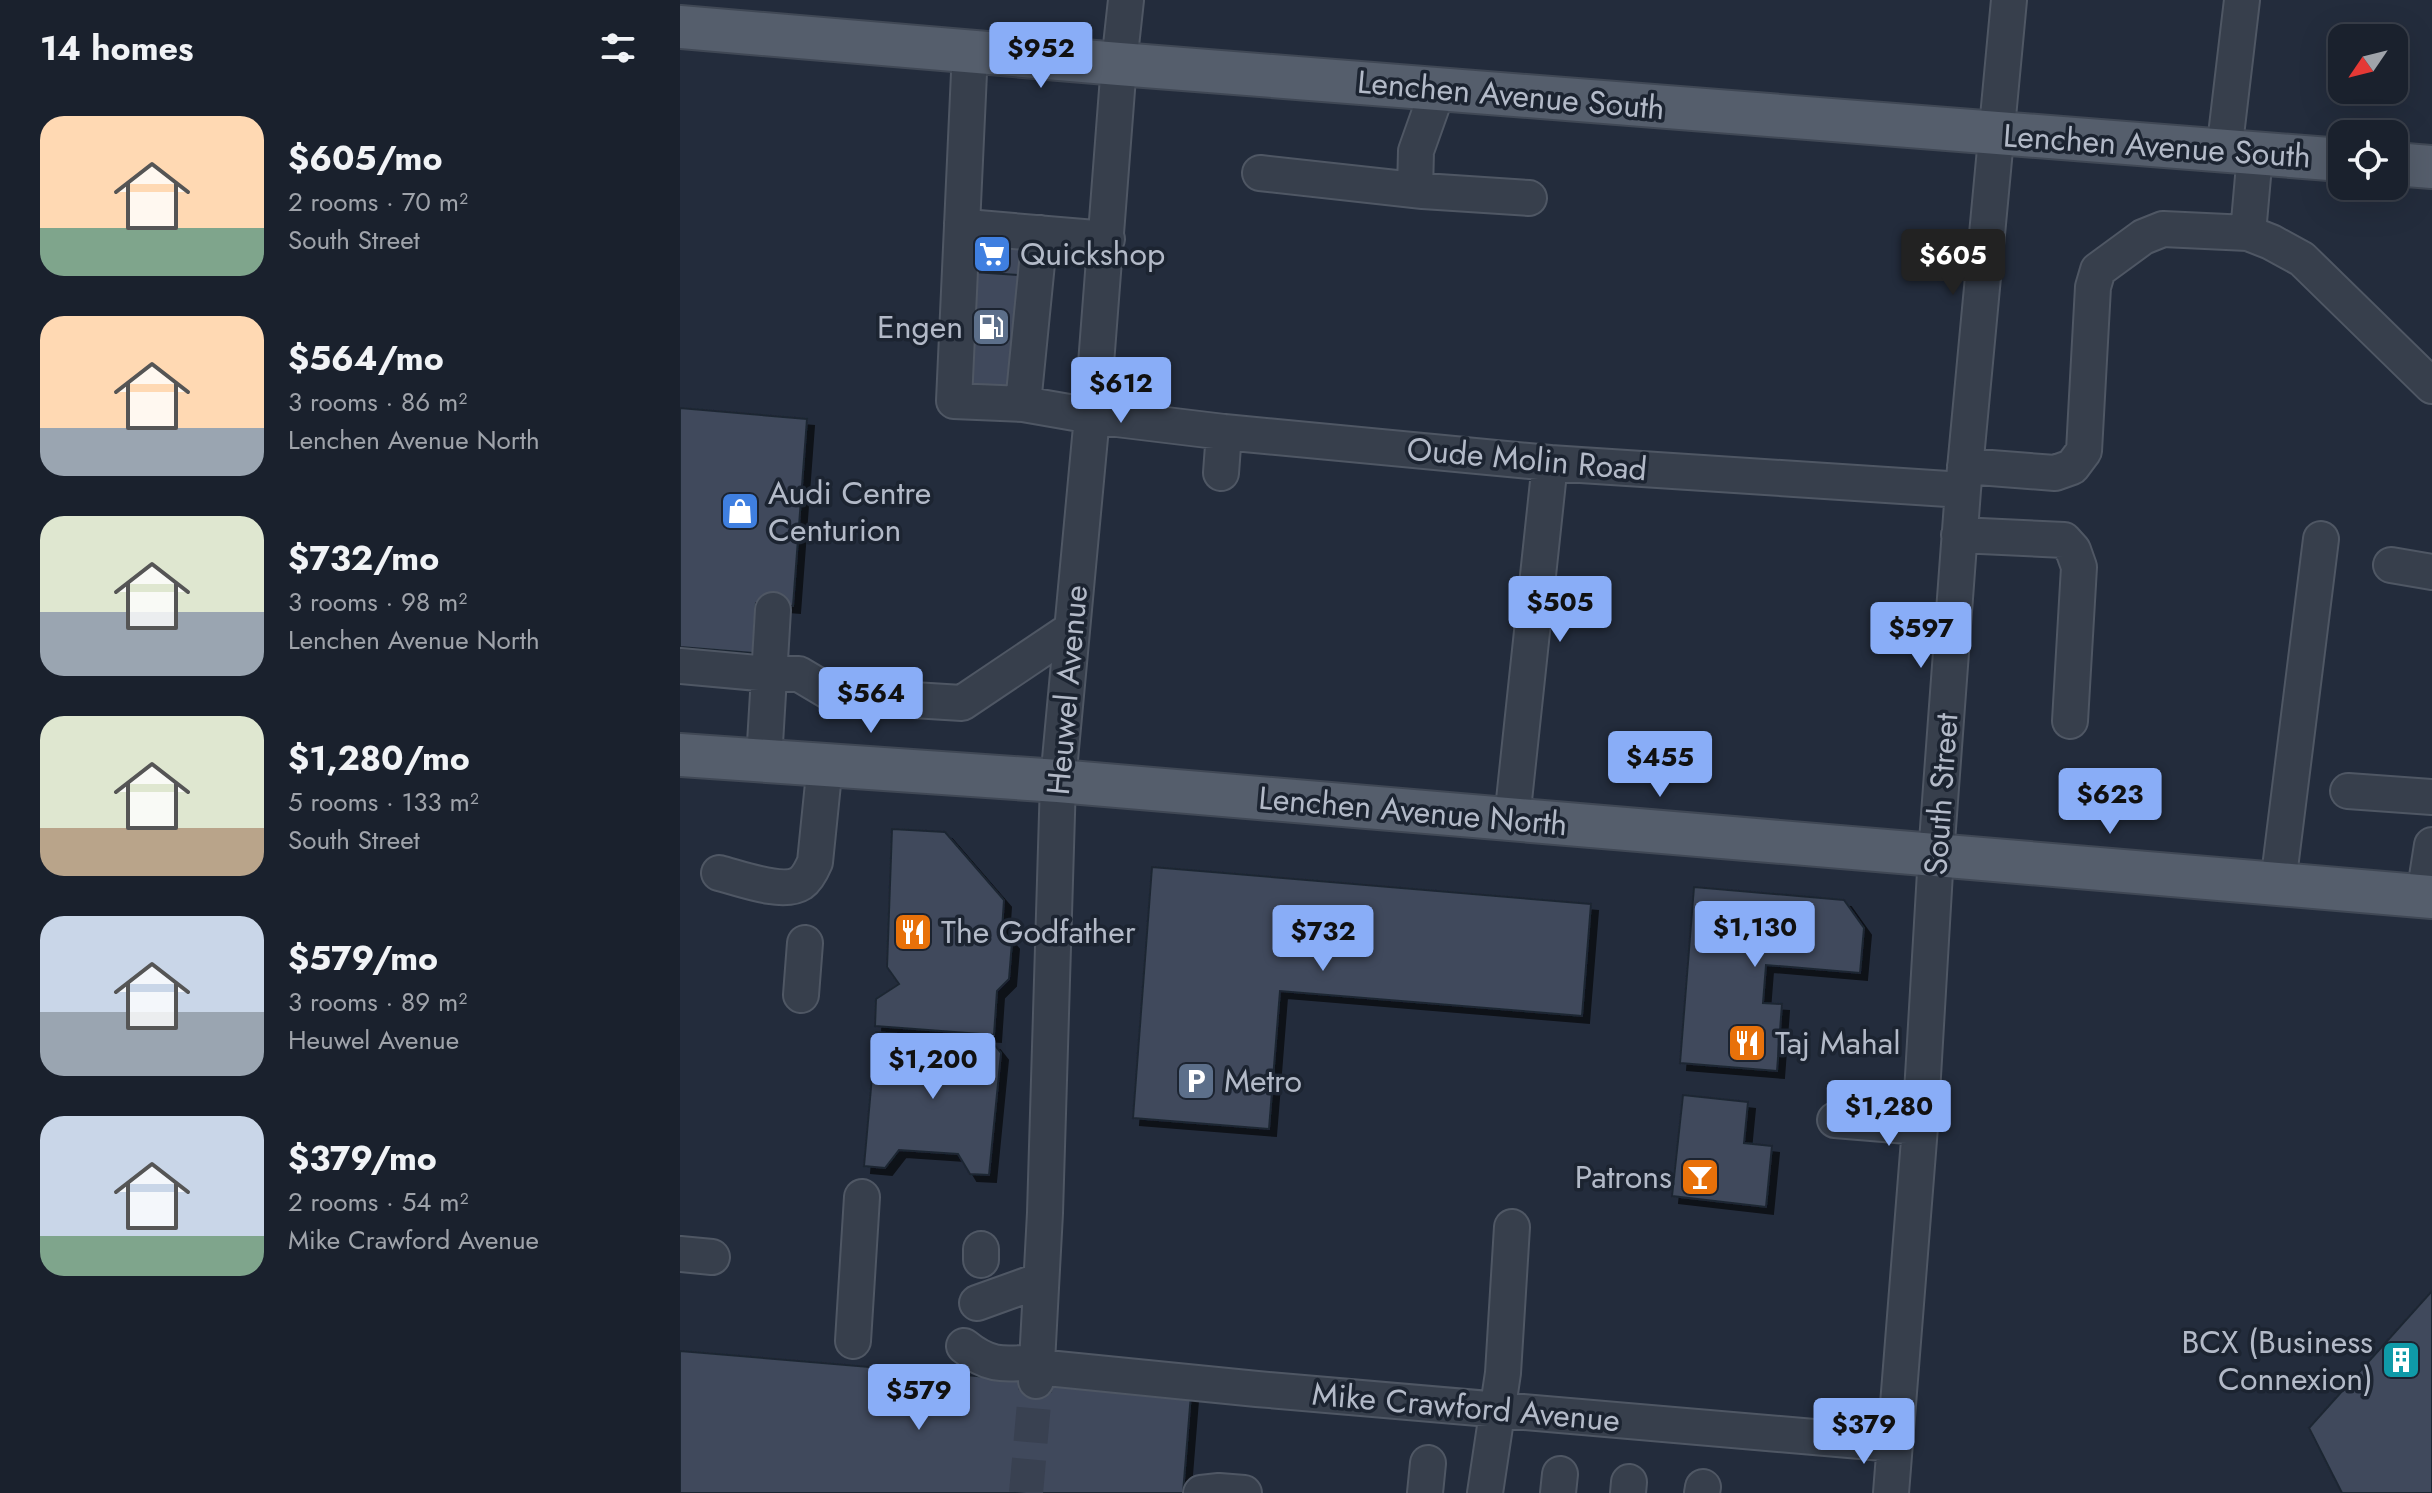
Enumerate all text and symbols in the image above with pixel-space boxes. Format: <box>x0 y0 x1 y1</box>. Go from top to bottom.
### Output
pin: $952 <box>994 22 1088 90</box>
text: 14 homes <box>40 24 194 73</box>
north arrow <box>2328 24 2408 104</box>
map controls <box>2328 24 2408 200</box>
icon: filters <box>596 26 640 70</box>
text: $952 <box>1007 29 1075 67</box>
street label: Lenchen Avenue South <box>1355 59 1667 131</box>
street label: Lenchen Avenue South <box>2002 112 2312 180</box>
button: locate <box>2328 120 2408 200</box>
text: $605/mo <box>288 134 443 183</box>
icon: home <box>104 148 200 244</box>
text: 2 rooms · 70 m² <box>288 183 468 221</box>
text: South Street <box>288 221 420 259</box>
pin: $605 <box>1906 229 2000 297</box>
place label: Quickshop <box>1020 231 1165 277</box>
supermarket icon: Quickshop <box>971 233 1013 275</box>
text: $605 <box>1919 236 1987 274</box>
place label: Engen <box>877 304 963 350</box>
fuel station icon: Engen <box>970 306 1012 348</box>
text: $564/mo <box>288 334 444 383</box>
icon: home <box>104 348 200 444</box>
pin: $612 <box>1074 357 1168 425</box>
text: $612 <box>1089 364 1153 402</box>
text: 3 rooms · 86 m² <box>288 383 467 421</box>
text: Lenchen Avenue North <box>288 421 540 459</box>
street label: Oude Molin Road <box>1405 426 1649 492</box>
place label: Audi Centre Centurion <box>768 470 931 553</box>
shop icon: Audi Centre Centurion <box>719 490 761 532</box>
text: $732/mo <box>288 534 439 583</box>
icon: home <box>104 548 200 644</box>
pin: $505 <box>1513 576 1607 644</box>
text: 3 rooms · 98 m² <box>288 583 467 621</box>
street label: Heuwel Avenue <box>1035 583 1099 797</box>
text: $505 <box>1527 583 1593 621</box>
pin: $597 <box>1874 602 1968 670</box>
text: $597 <box>1888 609 1954 647</box>
text: Lenchen Avenue North <box>288 621 540 659</box>
pin: $564 <box>824 667 918 735</box>
text: $564 <box>837 674 905 712</box>
street label: South Street <box>1912 711 1970 877</box>
pin: $455 <box>1613 731 1707 799</box>
text: $1,280/mo <box>288 734 470 783</box>
text: $455 <box>1626 738 1694 776</box>
icon: home <box>104 748 200 844</box>
pin: $623 <box>2063 768 2157 836</box>
street label: Lenchen Avenue North <box>1257 775 1569 847</box>
text: $623 <box>2077 775 2143 813</box>
text: 5 rooms · 133 m² <box>288 783 479 821</box>
text: South Street <box>288 821 420 859</box>
pin: $1,130 <box>1690 901 1820 969</box>
pin: $732 <box>1276 905 1370 973</box>
text: $1,130 <box>1713 908 1797 946</box>
place label: The Godfather <box>941 909 1136 955</box>
restaurant icon: The Godfather <box>892 911 934 953</box>
text: $732 <box>1290 912 1356 950</box>
text: $579/mo <box>288 934 438 983</box>
icon: home <box>104 948 200 1044</box>
text: 3 rooms · 89 m² <box>288 983 467 1021</box>
place label: Taj Mahal <box>1775 1020 1901 1066</box>
text: Heuwel Avenue <box>288 1021 459 1059</box>
restaurant icon: Taj Mahal <box>1726 1022 1768 1064</box>
pin: $1,200 <box>868 1033 998 1101</box>
text: $1,200 <box>888 1040 978 1078</box>
place label: Metro <box>1224 1058 1302 1104</box>
parking icon: Metro <box>1175 1060 1217 1102</box>
pin: $1,280 <box>1824 1080 1954 1148</box>
text: $1,280 <box>1845 1087 1933 1125</box>
text: $379/mo <box>288 1134 437 1183</box>
icon: home <box>104 1148 200 1244</box>
place label: Patrons <box>1575 1154 1672 1200</box>
bar icon: Patrons <box>1679 1156 1721 1198</box>
text: 2 rooms · 54 m² <box>288 1183 469 1221</box>
text: Mike Crawford Avenue <box>288 1221 539 1259</box>
place label: BCX (Business Connexion) <box>2181 1319 2373 1402</box>
building icon: BCX (Business Connexion) <box>2380 1339 2422 1381</box>
pin: $579 <box>872 1364 966 1432</box>
text: $579 <box>886 1371 952 1409</box>
street label: Mike Crawford Avenue <box>1310 1371 1622 1443</box>
pin: $379 <box>1817 1398 1911 1466</box>
text: $379 <box>1831 1405 1897 1443</box>

